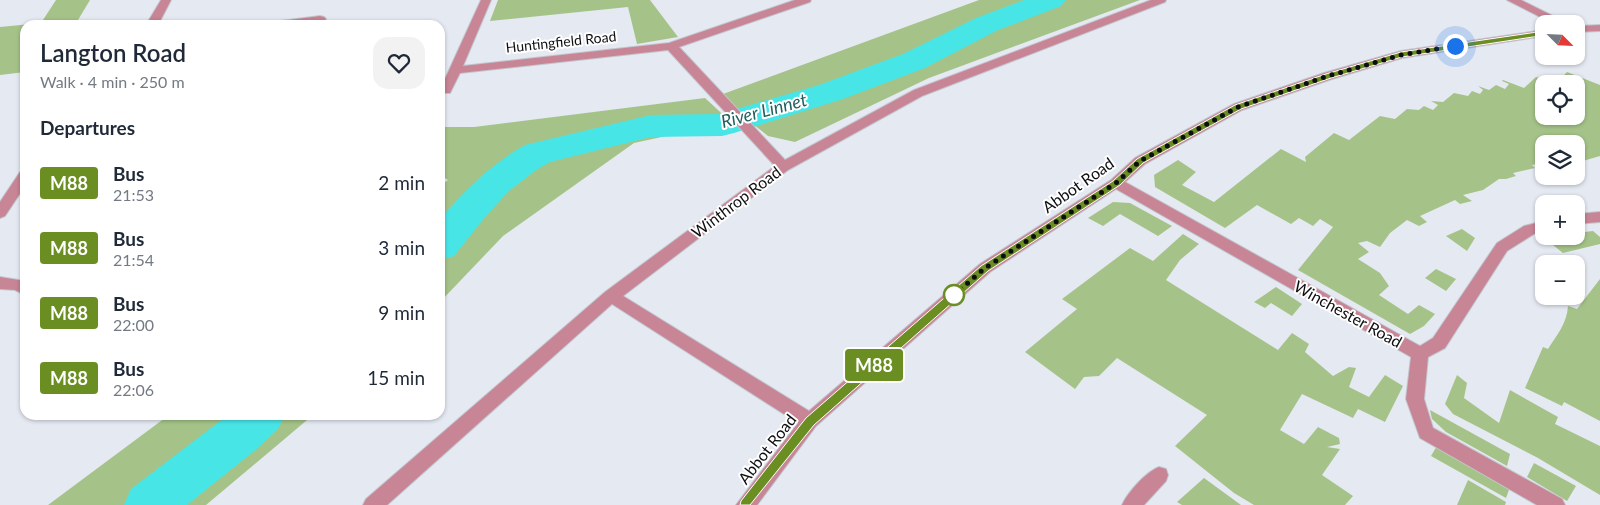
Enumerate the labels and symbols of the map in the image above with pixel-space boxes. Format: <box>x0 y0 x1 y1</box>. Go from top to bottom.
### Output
north arrow <box>1535 15 1585 65</box>
street label: Huntingfield Road <box>505 27 617 56</box>
your location <box>1443 34 1468 59</box>
water label: River Linnet <box>718 88 810 132</box>
street label: Abbot Road <box>1038 153 1117 216</box>
street label: Winthrop Road <box>687 162 784 241</box>
street label: Winchester Road <box>1291 276 1406 351</box>
unlabelled marker <box>943 284 965 306</box>
line badge: M88 <box>845 349 903 381</box>
street label: Abbot Road <box>734 410 800 487</box>

